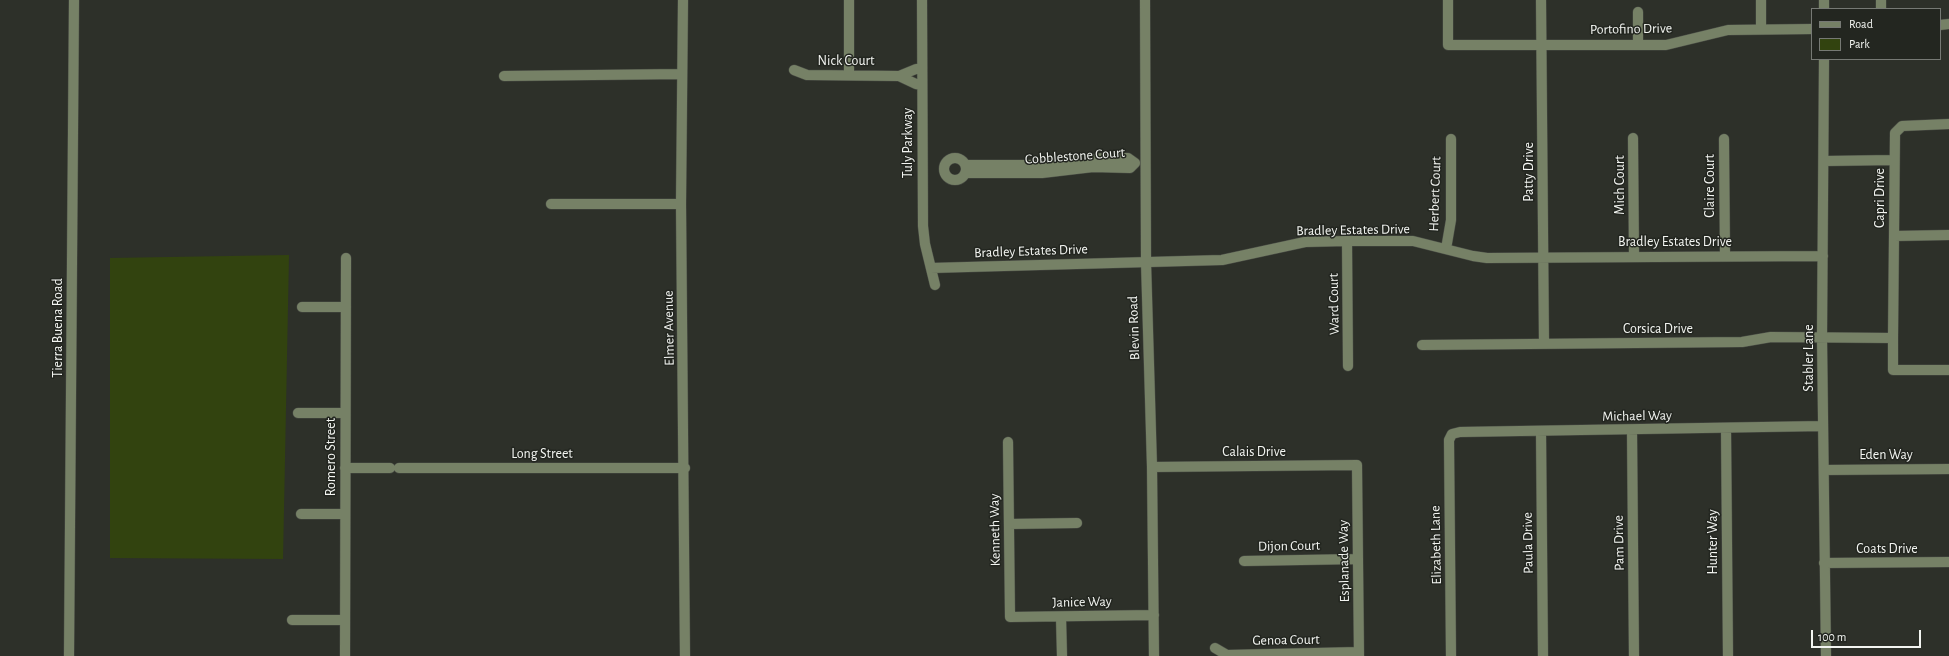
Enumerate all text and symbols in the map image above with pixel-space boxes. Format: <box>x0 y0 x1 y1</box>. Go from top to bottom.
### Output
legend <box>1811 8 1941 60</box>
text: Road <box>1849 18 1873 30</box>
street label: Portofino Drive <box>1590 20 1672 38</box>
text: Park <box>1849 38 1870 50</box>
street label: Nick Court <box>818 53 874 69</box>
street label: Tuly Parkway <box>900 108 916 178</box>
street label: Patty Drive <box>1521 142 1537 202</box>
street label: Cobblestone Court <box>1024 144 1126 168</box>
street label: Claire Court <box>1702 154 1718 218</box>
street label: Mich Court <box>1612 155 1628 215</box>
street label: Herbert Court <box>1425 156 1445 232</box>
street label: Capri Drive <box>1872 168 1888 228</box>
street label: Bradley Estates Drive <box>1296 221 1410 239</box>
street label: Bradley Estates Drive <box>1618 234 1732 250</box>
street label: Bradley Estates Drive <box>974 241 1088 261</box>
street label: Ward Court <box>1325 273 1343 335</box>
street label: Tierra Buena Road <box>50 278 66 378</box>
street label: Elmer Avenue <box>660 290 678 366</box>
street label: Blevin Road <box>1124 296 1144 360</box>
street label: Corsica Drive <box>1623 321 1693 337</box>
street label: Stabler Lane <box>1801 324 1817 392</box>
street label: Michael Way <box>1602 407 1672 425</box>
street label: Romero Street <box>323 418 339 496</box>
street label: Calais Drive <box>1222 444 1286 460</box>
street label: Long Street <box>511 446 573 462</box>
street label: Eden Way <box>1859 447 1913 463</box>
street label: Kenneth Way <box>986 494 1004 566</box>
street label: Elizabeth Lane <box>1427 505 1445 585</box>
street label: Hunter Way <box>1705 509 1721 575</box>
street label: Paula Drive <box>1519 512 1537 574</box>
street label: Pam Drive <box>1610 515 1628 571</box>
street label: Esplanade Way <box>1335 520 1353 602</box>
street label: Dijon Court <box>1258 537 1320 555</box>
street label: Coats Drive <box>1856 541 1918 557</box>
street label: Janice Way <box>1052 593 1112 611</box>
scale bar <box>1813 622 1923 648</box>
street label: Genoa Court <box>1252 631 1320 649</box>
text: 100 m <box>1818 631 1846 643</box>

